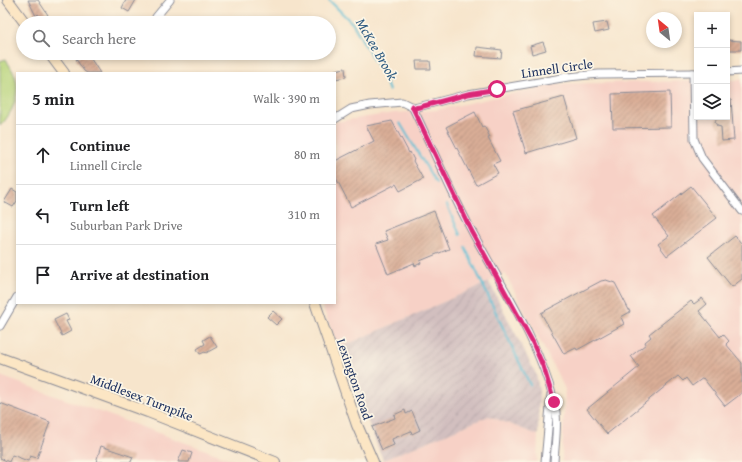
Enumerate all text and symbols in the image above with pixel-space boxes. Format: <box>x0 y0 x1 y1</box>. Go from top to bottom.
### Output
north arrow <box>646 12 682 48</box>
map controls <box>694 12 730 120</box>
button: + <box>694 12 730 48</box>
water label: McKee Brook <box>351 14 403 84</box>
search box <box>16 16 336 60</box>
icon: search <box>30 27 52 49</box>
text: Search here <box>62 28 136 49</box>
button: − <box>694 48 730 84</box>
street label: Linnell Circle <box>520 54 594 83</box>
route start <box>488 80 506 98</box>
button: layers <box>694 84 730 120</box>
text: 5 min <box>32 86 74 111</box>
text: Walk · 390 m <box>253 89 320 108</box>
text: Continue <box>70 135 131 156</box>
icon: ahead <box>32 144 54 166</box>
text: 80 m <box>294 145 320 164</box>
text: Linnell Circle <box>70 156 142 175</box>
text: Turn left <box>70 195 129 216</box>
icon: left <box>32 204 54 226</box>
text: 310 m <box>288 205 320 224</box>
text: Suburban Park Drive <box>70 216 183 235</box>
icon: arrive <box>32 264 54 286</box>
text: Arrive at destination <box>70 264 209 285</box>
street label: Lexington Road <box>332 336 377 422</box>
street label: Middlesex Turnpike <box>88 369 196 426</box>
route end <box>545 393 563 411</box>

